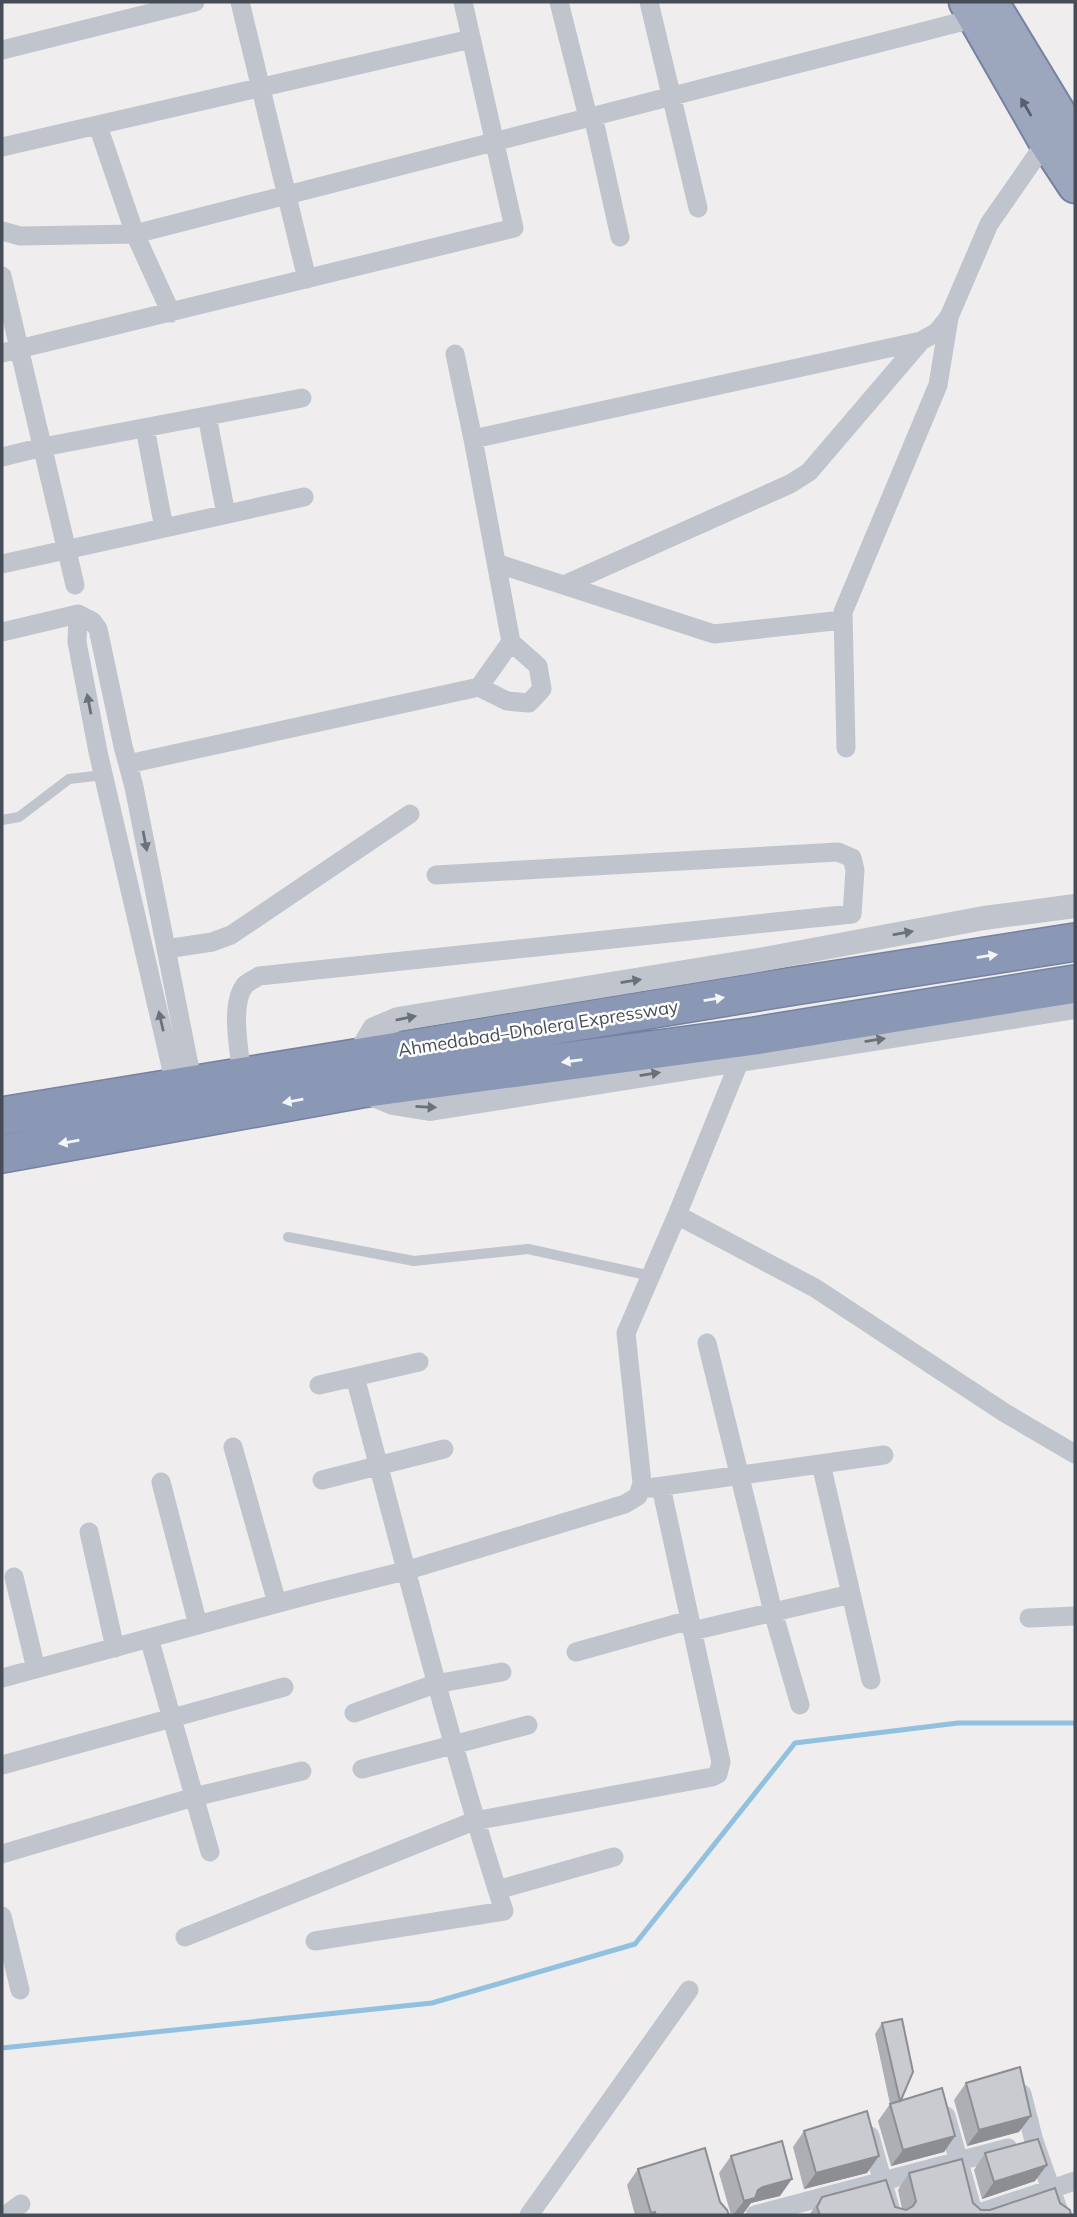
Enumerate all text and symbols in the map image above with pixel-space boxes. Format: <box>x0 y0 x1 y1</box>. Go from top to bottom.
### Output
one-way arrow <box>1020 98 1032 117</box>
one-way arrow <box>83 693 94 715</box>
one-way arrow <box>140 830 151 852</box>
one-way arrow <box>892 927 914 938</box>
one-way arrow <box>976 950 998 961</box>
one-way arrow <box>620 975 642 986</box>
one-way arrow <box>703 993 725 1004</box>
street label: Ahmedabad–Dholera Expressway <box>396 994 680 1062</box>
one-way arrow <box>155 1010 166 1032</box>
one-way arrow <box>395 1012 417 1023</box>
one-way arrow <box>864 1034 886 1045</box>
one-way arrow <box>561 1055 583 1066</box>
one-way arrow <box>639 1068 661 1079</box>
one-way arrow <box>282 1096 304 1107</box>
one-way arrow <box>415 1102 437 1113</box>
one-way arrow <box>58 1136 80 1147</box>

